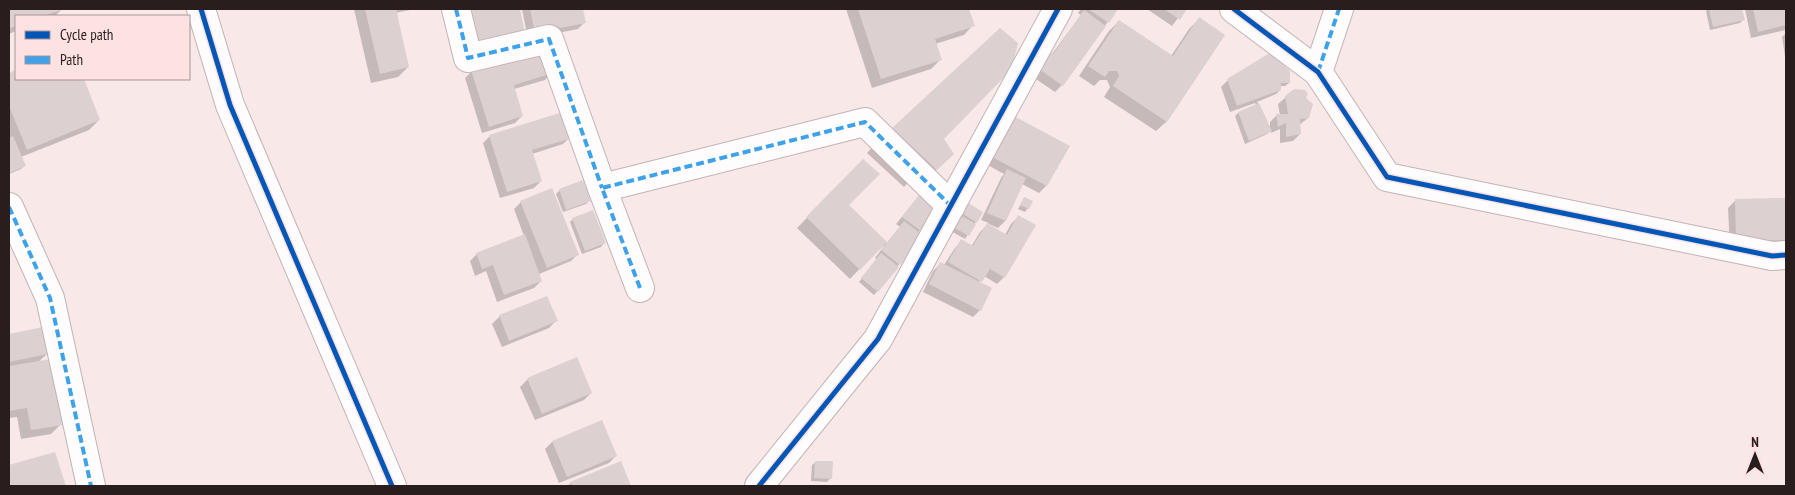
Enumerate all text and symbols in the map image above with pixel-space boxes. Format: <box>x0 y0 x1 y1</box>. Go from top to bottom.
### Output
legend <box>15 15 190 80</box>
text: Cycle path <box>60 25 113 44</box>
text: Path <box>60 50 83 69</box>
north arrow <box>1730 430 1780 480</box>
text: N <box>1751 433 1759 451</box>

